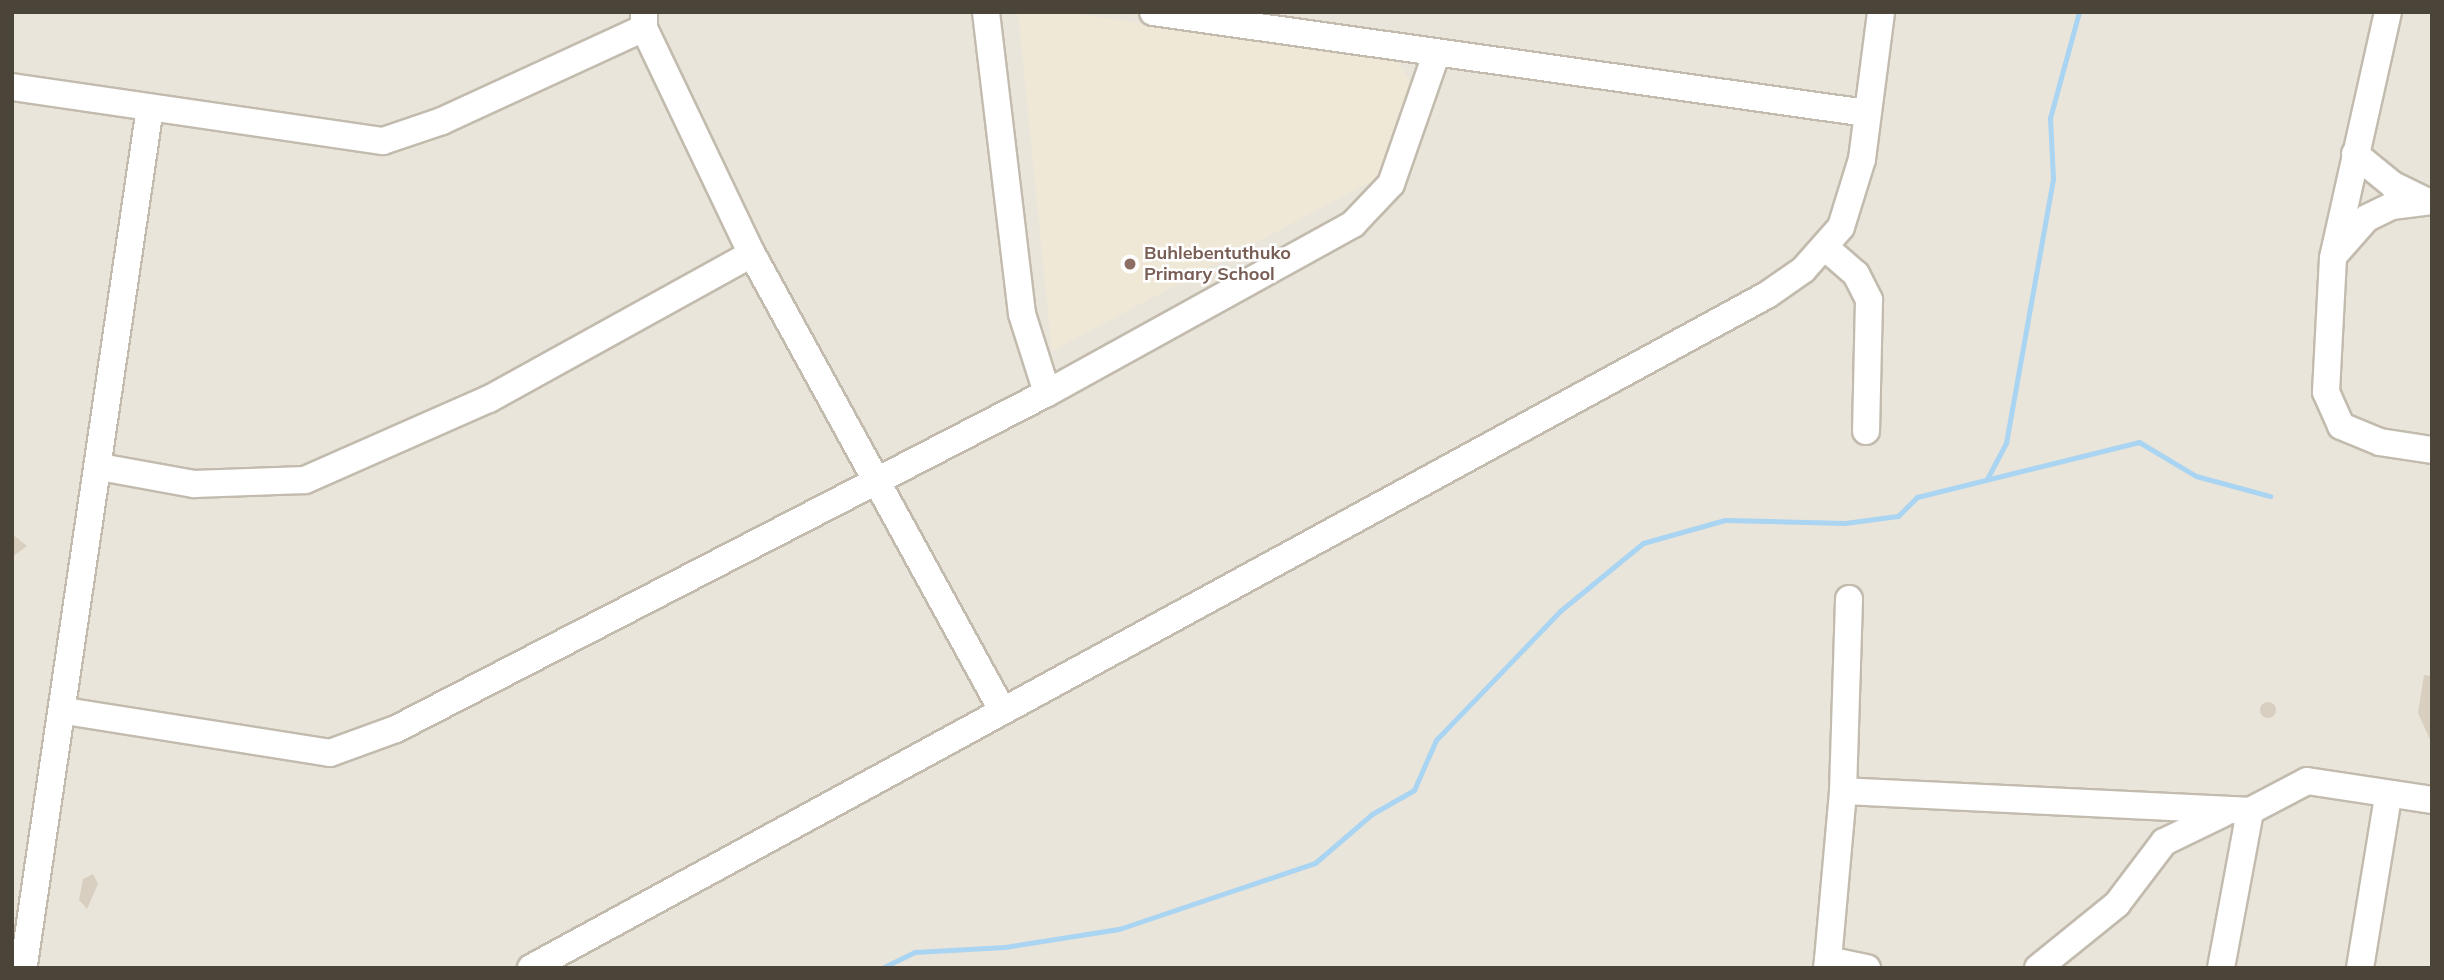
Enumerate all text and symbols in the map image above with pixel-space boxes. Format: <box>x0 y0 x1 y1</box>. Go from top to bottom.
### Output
place label: Buhlebentuthuko Primary School <box>1144 243 1291 286</box>
marker: Buhlebentuthuko Primary School <box>1122 256 1138 272</box>

